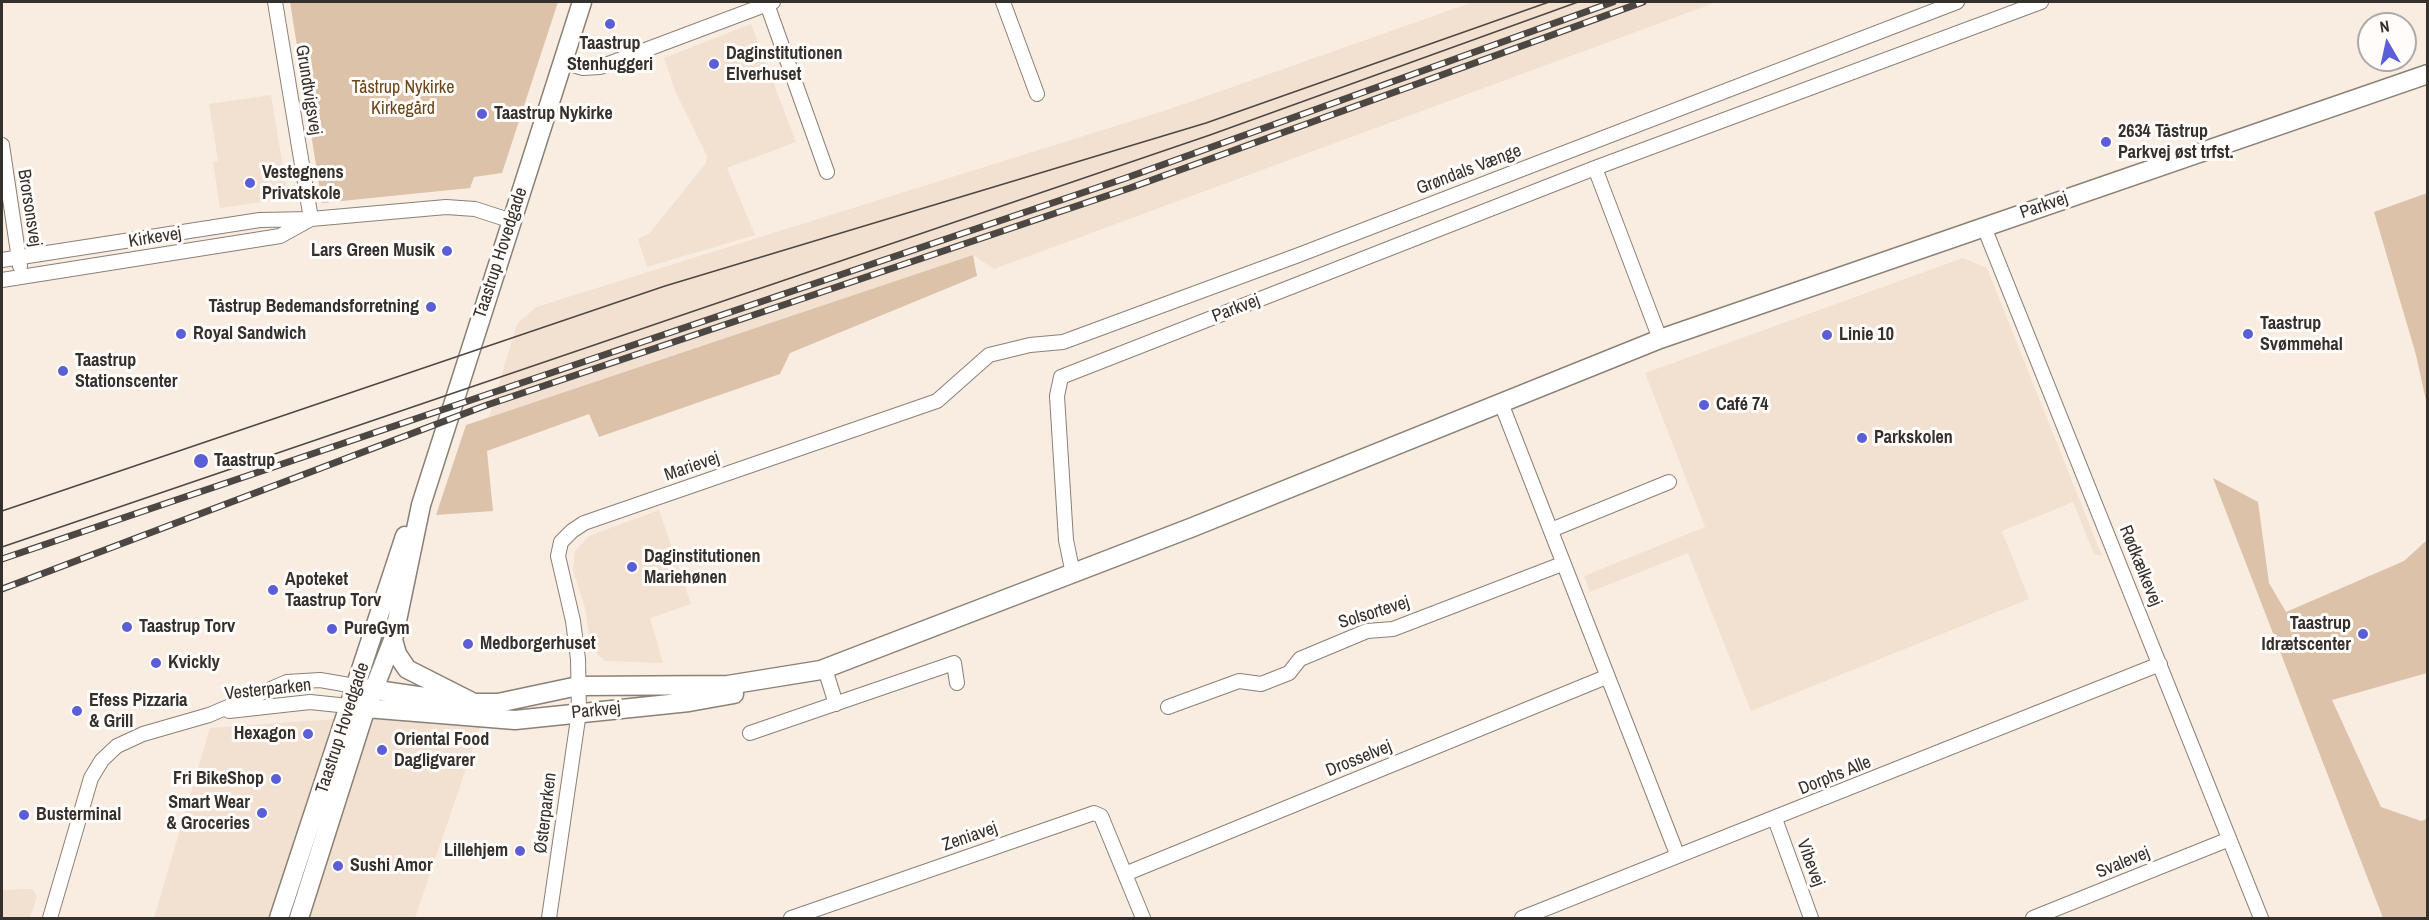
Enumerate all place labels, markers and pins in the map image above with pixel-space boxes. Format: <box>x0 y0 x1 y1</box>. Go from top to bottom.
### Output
marker: Taastrup Stenhuggeri <box>603 17 617 31</box>
place label: Taastrup Stenhuggeri <box>567 33 653 76</box>
place label: Daginstitutionen Elverhuset <box>726 43 842 86</box>
marker: Daginstitutionen Elverhuset <box>707 57 721 71</box>
place label: Taastrup Nykirke <box>494 103 613 125</box>
marker: Taastrup Nykirke <box>475 107 489 121</box>
place label: 2634 Tåstrup Parkvej øst trfst. <box>2118 121 2234 164</box>
marker: 2634 Tåstrup Parkvej øst trfst. <box>2099 135 2113 149</box>
place label: Vestegnens Privatskole <box>262 162 344 204</box>
marker: Vestegnens Privatskole <box>243 176 257 190</box>
place label: Lars Green Musik <box>311 240 435 262</box>
marker: Lars Green Musik <box>440 244 454 258</box>
place label: Tåstrup Bedemandsforretning <box>208 296 419 318</box>
marker: Tåstrup Bedemandsforretning <box>424 300 438 314</box>
place label: Taastrup Svømmehal <box>2260 313 2343 356</box>
place label: Royal Sandwich <box>193 323 306 345</box>
place label: Linie 10 <box>1839 324 1894 346</box>
marker: Royal Sandwich <box>174 327 188 341</box>
marker: Taastrup Svømmehal <box>2241 327 2255 341</box>
marker: Linie 10 <box>1820 328 1834 342</box>
place label: Taastrup Stationscenter <box>75 350 178 392</box>
marker: Taastrup Stationscenter <box>56 364 70 378</box>
place label: Café 74 <box>1716 394 1769 416</box>
marker: Café 74 <box>1697 398 1711 412</box>
place label: Parkskolen <box>1874 427 1953 449</box>
marker: Parkskolen <box>1855 431 1869 445</box>
place label: Taastrup <box>214 450 275 472</box>
marker: Taastrup <box>192 452 210 470</box>
place label: Daginstitutionen Mariehønen <box>644 546 760 588</box>
marker: Daginstitutionen Mariehønen <box>625 560 639 574</box>
place label: Apoteket Taastrup Torv <box>285 569 381 612</box>
marker: Apoteket Taastrup Torv <box>266 583 280 597</box>
place label: Taastrup Idrætscenter <box>2262 613 2351 656</box>
place label: Taastrup Torv <box>139 616 235 638</box>
place label: PureGym <box>344 618 410 640</box>
marker: Taastrup Torv <box>120 620 134 634</box>
marker: PureGym <box>325 622 339 636</box>
marker: Taastrup Idrætscenter <box>2356 627 2370 641</box>
place label: Medborgerhuset <box>480 633 596 655</box>
marker: Medborgerhuset <box>461 637 475 651</box>
place label: Kvickly <box>168 652 220 674</box>
marker: Kvickly <box>149 656 163 670</box>
place label: Efess Pizzaria & Grill <box>89 690 187 732</box>
marker: Efess Pizzaria & Grill <box>70 704 84 718</box>
place label: Hexagon <box>234 723 296 745</box>
marker: Hexagon <box>301 727 315 741</box>
place label: Oriental Food Dagligvarer <box>394 729 489 771</box>
marker: Oriental Food Dagligvarer <box>375 743 389 757</box>
place label: Fri BikeShop <box>173 768 264 790</box>
marker: Fri BikeShop <box>269 772 283 786</box>
place label: Smart Wear & Groceries <box>166 792 250 834</box>
place label: Busterminal <box>36 804 121 826</box>
marker: Smart Wear & Groceries <box>255 806 269 820</box>
marker: Busterminal <box>17 808 31 822</box>
place label: Lillehjem <box>444 840 508 862</box>
marker: Lillehjem <box>513 844 527 858</box>
place label: Sushi Amor <box>350 855 433 877</box>
marker: Sushi Amor <box>331 859 345 873</box>

